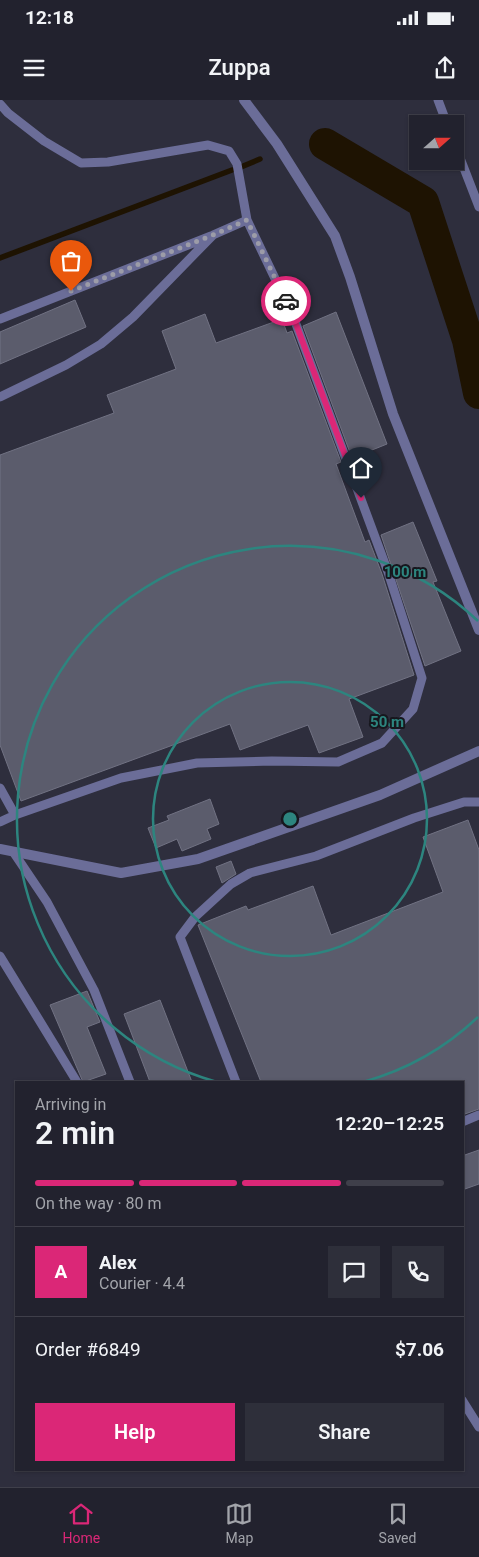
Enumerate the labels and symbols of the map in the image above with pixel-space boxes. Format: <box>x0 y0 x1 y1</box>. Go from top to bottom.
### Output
north arrow <box>409 115 464 170</box>
pin <box>50 240 92 291</box>
courier <box>261 276 311 326</box>
pin <box>340 447 382 498</box>
text: 100 m <box>384 563 426 581</box>
text: 50 m <box>370 713 404 731</box>
centre of rings <box>281 810 299 828</box>

